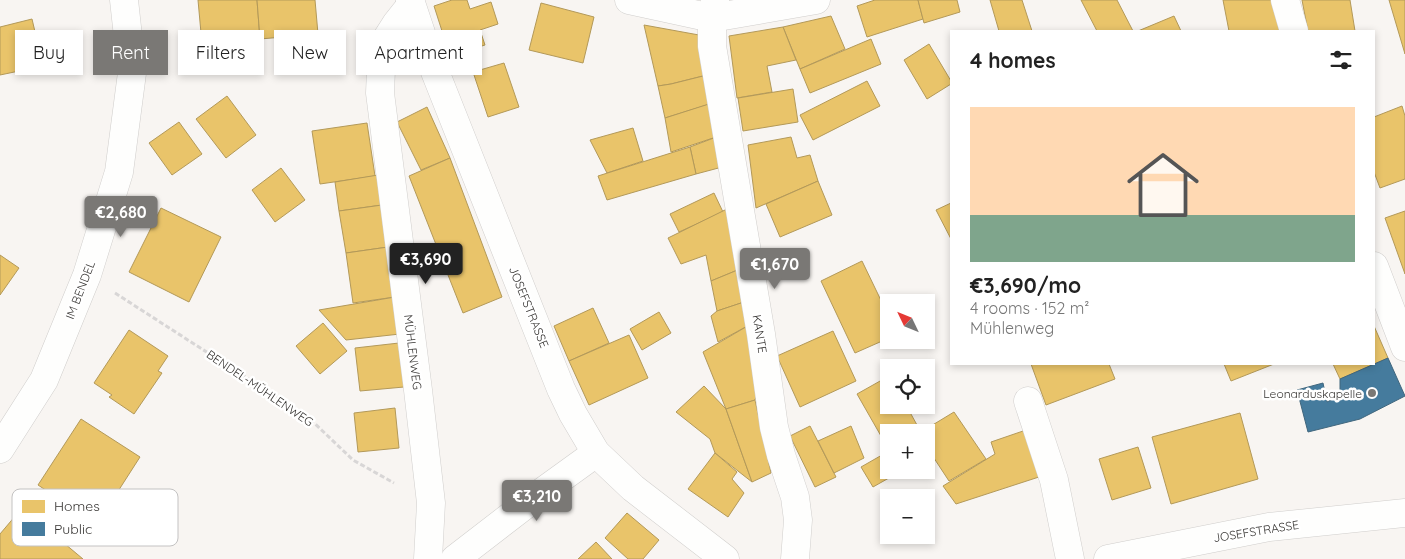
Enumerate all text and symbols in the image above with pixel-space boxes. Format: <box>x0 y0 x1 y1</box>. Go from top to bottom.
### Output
chip: Buy <box>15 30 83 75</box>
chip: Rent <box>93 30 168 75</box>
chip: Filters <box>178 30 264 75</box>
chip: New <box>274 30 346 75</box>
chip: Apartment <box>356 30 482 75</box>
icon: filters <box>1327 46 1355 74</box>
text: 4 homes <box>970 47 1056 73</box>
icon: home <box>1118 140 1208 230</box>
pin: €2,680 <box>80 196 162 238</box>
text: €2,680 <box>96 202 146 222</box>
pin: €3,690 <box>385 242 467 285</box>
pin: €1,670 <box>734 248 816 290</box>
text: €3,690 <box>401 249 451 269</box>
text: €1,670 <box>751 254 799 274</box>
street label: IM BENDEL <box>62 258 98 321</box>
street label: JOSEFSTRASSE <box>506 264 552 350</box>
text: €3,690/mo <box>970 272 1081 298</box>
north arrow <box>880 294 935 349</box>
map controls <box>880 294 935 544</box>
text: 4 rooms · 152 m² <box>970 298 1089 318</box>
street label: MÜHLENWEG <box>401 313 425 391</box>
street label: KANTE <box>750 314 770 354</box>
text: Mühlenweg <box>970 318 1054 338</box>
street label: BENDEL-MÜHLENWEG <box>204 347 316 429</box>
button: locate <box>880 359 935 414</box>
place label: Leonarduskapelle <box>1263 386 1362 401</box>
marker: Leonarduskapelle <box>1366 387 1378 399</box>
button: + <box>880 424 935 479</box>
pin: €3,210 <box>496 480 578 522</box>
text: €3,210 <box>513 486 561 506</box>
legend <box>12 489 178 546</box>
button: − <box>880 489 935 544</box>
text: Homes <box>54 497 100 515</box>
street label: JOSEFSTRASSE <box>1212 517 1300 545</box>
text: Public <box>54 520 92 538</box>

